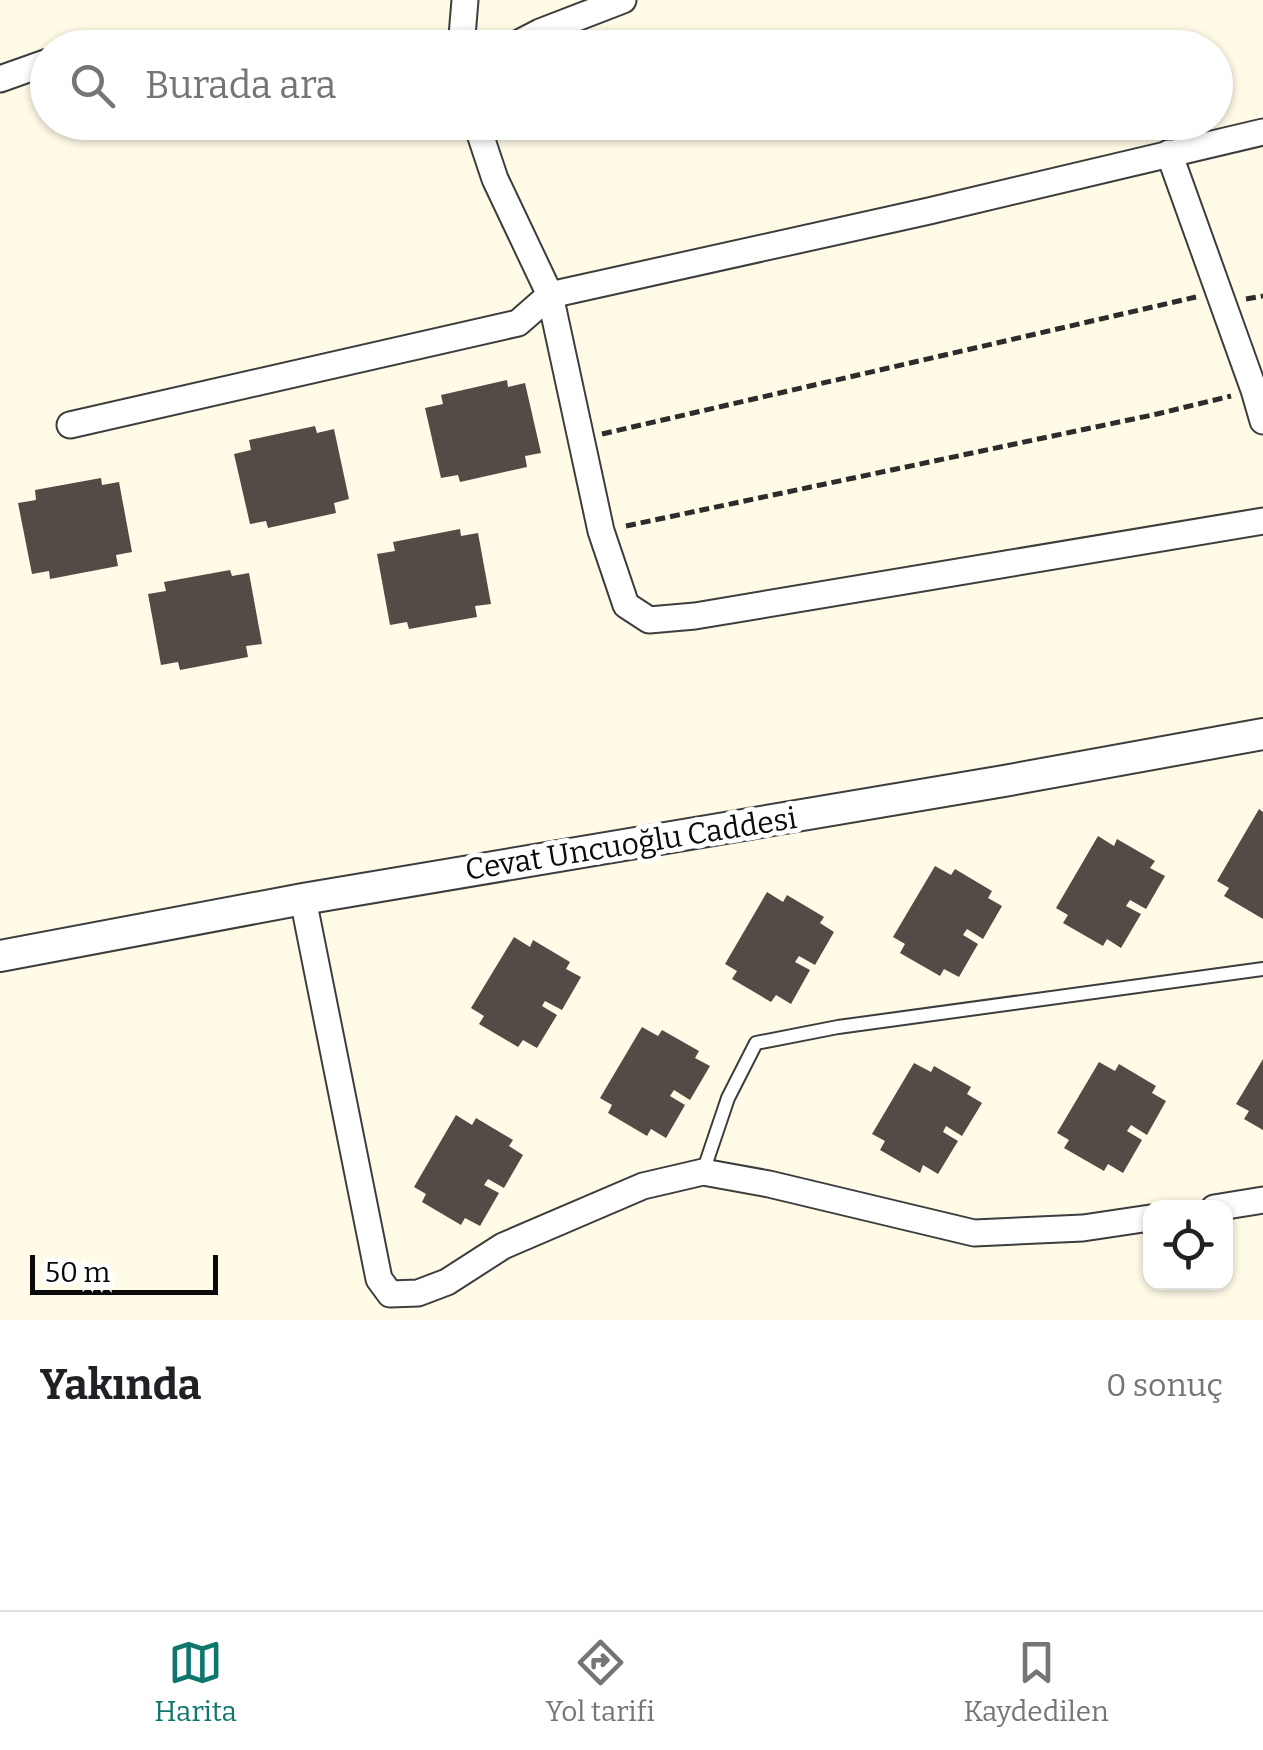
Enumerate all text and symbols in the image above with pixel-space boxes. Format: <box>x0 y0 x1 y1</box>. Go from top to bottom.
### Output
search box <box>30 30 1233 140</box>
icon: search <box>65 58 120 113</box>
text: Burada ara <box>145 62 336 108</box>
street label: Cevat Uncuoğlu Caddesi <box>463 800 799 888</box>
map controls <box>1143 1200 1233 1290</box>
button: locate <box>1143 1200 1233 1290</box>
scale bar <box>30 1250 218 1294</box>
text: 50 m <box>45 1256 110 1289</box>
text: Yakında <box>40 1360 201 1410</box>
text: 0 sonuç <box>1106 1366 1223 1404</box>
tab: Harita <box>154 1635 237 1728</box>
tab: Yol tarifi <box>545 1635 655 1728</box>
tab: Kaydedilen <box>963 1635 1109 1728</box>

